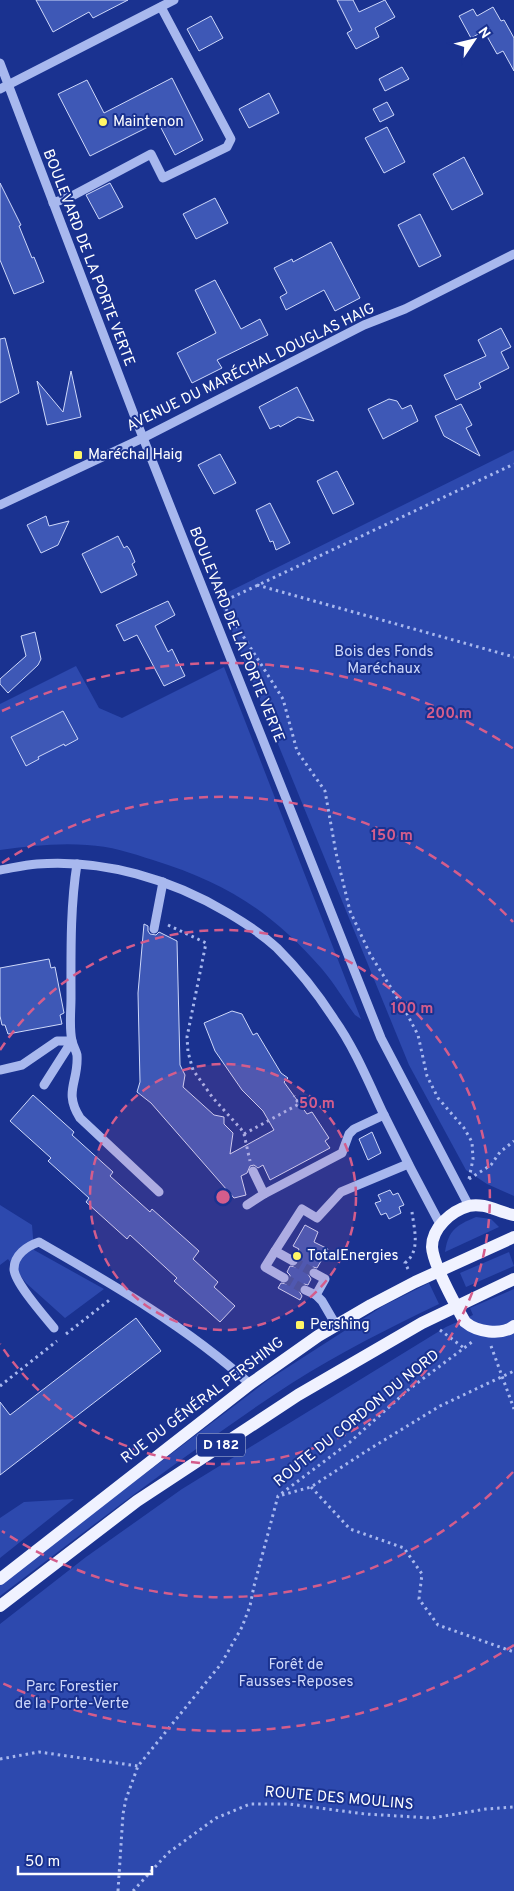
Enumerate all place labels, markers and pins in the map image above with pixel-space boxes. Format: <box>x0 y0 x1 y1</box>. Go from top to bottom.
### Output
place label: Maintenon <box>113 113 184 132</box>
marker: Maintenon <box>97 116 109 128</box>
place label: Maréchal Haig <box>88 446 183 465</box>
marker: Maréchal Haig <box>72 449 84 461</box>
centre of rings <box>214 1188 232 1206</box>
place label: TotalEnergies <box>307 1247 398 1266</box>
marker: TotalEnergies <box>291 1250 303 1262</box>
place label: Pershing <box>310 1316 370 1335</box>
marker: Pershing <box>294 1319 306 1331</box>

